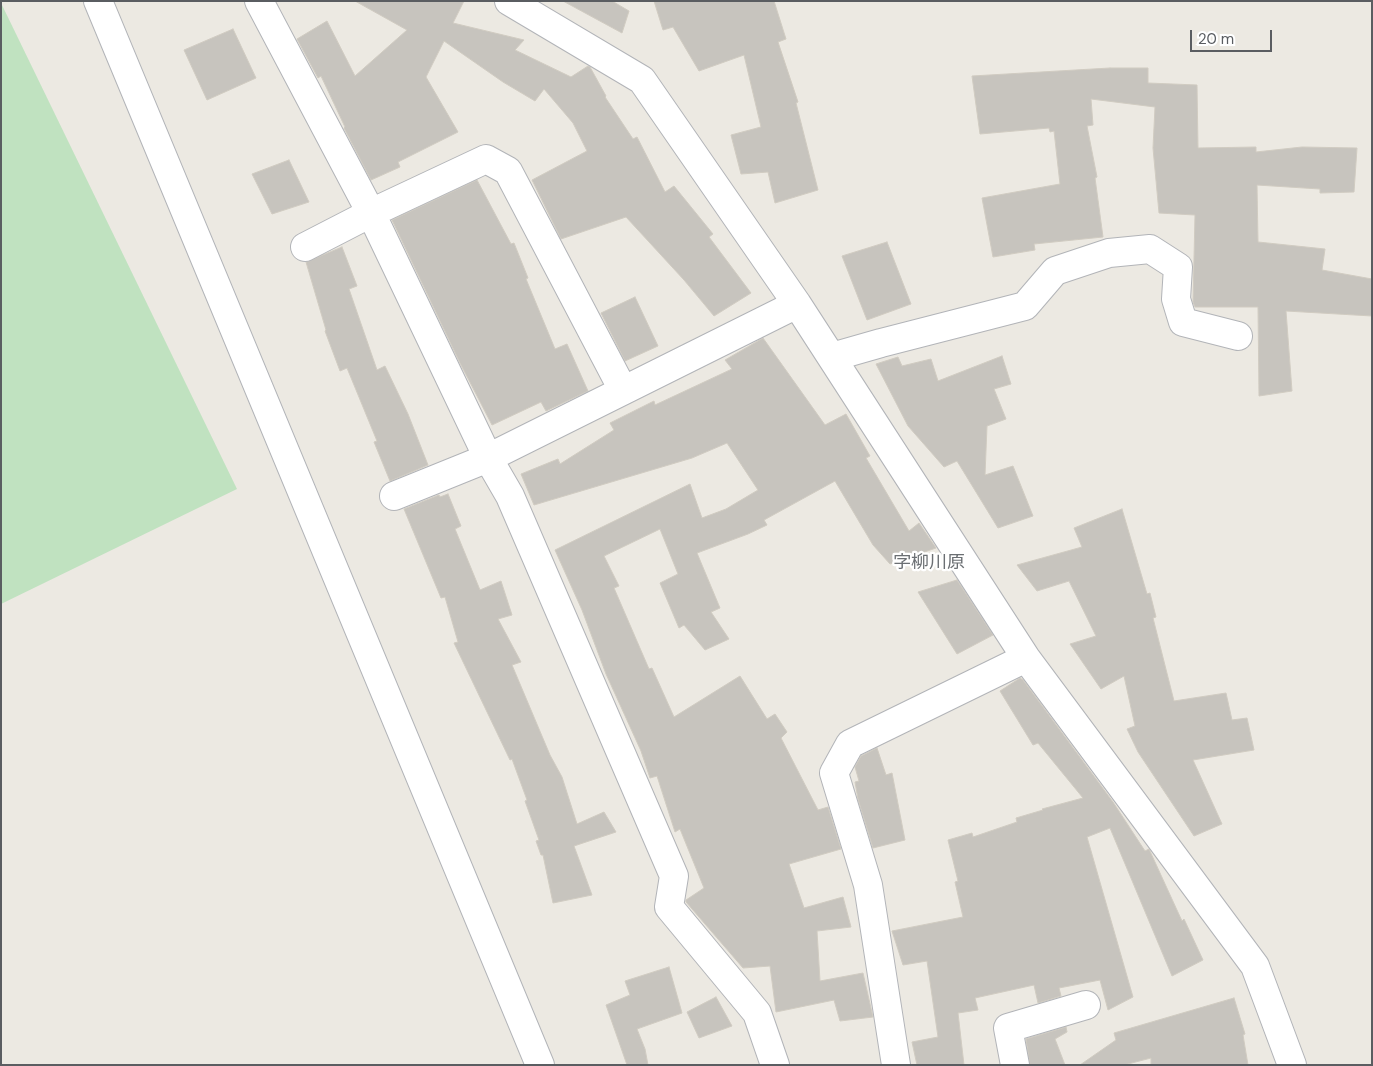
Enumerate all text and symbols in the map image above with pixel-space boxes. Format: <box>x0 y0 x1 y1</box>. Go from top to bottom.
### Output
scale bar <box>1193 20 1276 52</box>
text: 20 m <box>1198 29 1234 49</box>
district label: 字柳川原 <box>893 552 965 574</box>

